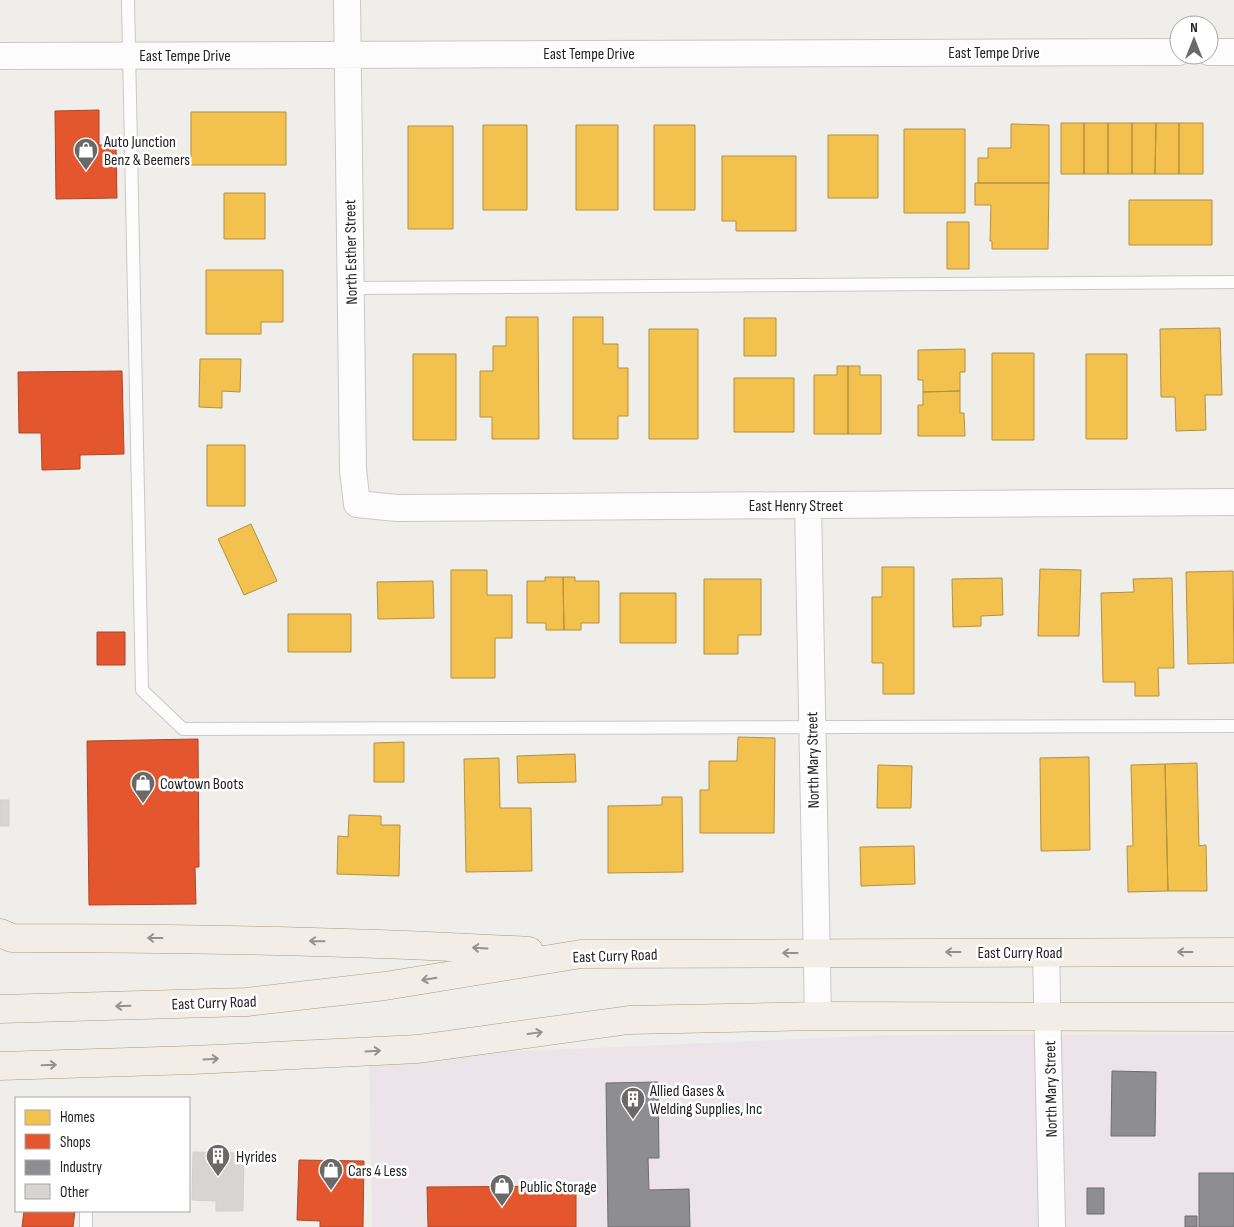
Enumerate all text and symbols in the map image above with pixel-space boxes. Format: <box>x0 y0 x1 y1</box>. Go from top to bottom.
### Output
north arrow <box>1169 15 1219 65</box>
text: N <box>1190 19 1198 36</box>
street label: East Tempe Drive <box>948 44 1040 63</box>
street label: East Tempe Drive <box>543 45 635 64</box>
street label: East Tempe Drive <box>139 47 231 66</box>
place label: Auto Junction Benz & Beemers <box>103 133 190 170</box>
shop icon: Auto Junction Benz & Beemers <box>73 137 99 171</box>
street label: North Esther Street <box>341 199 362 305</box>
street label: East Henry Street <box>749 497 843 516</box>
street label: North Mary Street <box>803 711 824 808</box>
shop icon: Cowtown Boots <box>130 770 156 804</box>
place label: Cowtown Boots <box>160 775 244 794</box>
one-way arrow <box>147 933 164 943</box>
one-way arrow <box>310 936 326 946</box>
one-way arrow <box>472 944 488 953</box>
street label: East Curry Road <box>978 944 1062 963</box>
street label: East Curry Road <box>572 946 658 967</box>
one-way arrow <box>945 947 962 957</box>
one-way arrow <box>1178 947 1194 957</box>
one-way arrow <box>783 948 799 958</box>
one-way arrow <box>421 974 437 984</box>
street label: East Curry Road <box>171 993 257 1014</box>
one-way arrow <box>115 1001 132 1011</box>
one-way arrow <box>526 1028 542 1038</box>
street label: North Mary Street <box>1041 1040 1062 1137</box>
one-way arrow <box>365 1046 381 1056</box>
one-way arrow <box>203 1055 219 1064</box>
one-way arrow <box>40 1060 56 1070</box>
place label: Allied Gases & Welding Supplies, Inc <box>649 1082 762 1119</box>
building icon: Allied Gases & Welding Supplies, Inc <box>620 1086 646 1120</box>
legend <box>15 1097 190 1212</box>
text: Homes <box>60 1108 95 1127</box>
text: Shops <box>60 1133 91 1152</box>
building icon: Hyrides <box>205 1143 231 1177</box>
place label: Hyrides <box>236 1148 277 1167</box>
shop icon: Cars 4 Less <box>318 1157 344 1191</box>
text: Industry <box>60 1158 102 1177</box>
place label: Cars 4 Less <box>348 1162 407 1181</box>
shop icon: Public Storage <box>489 1173 515 1207</box>
place label: Public Storage <box>520 1178 597 1197</box>
text: Other <box>60 1183 89 1202</box>

